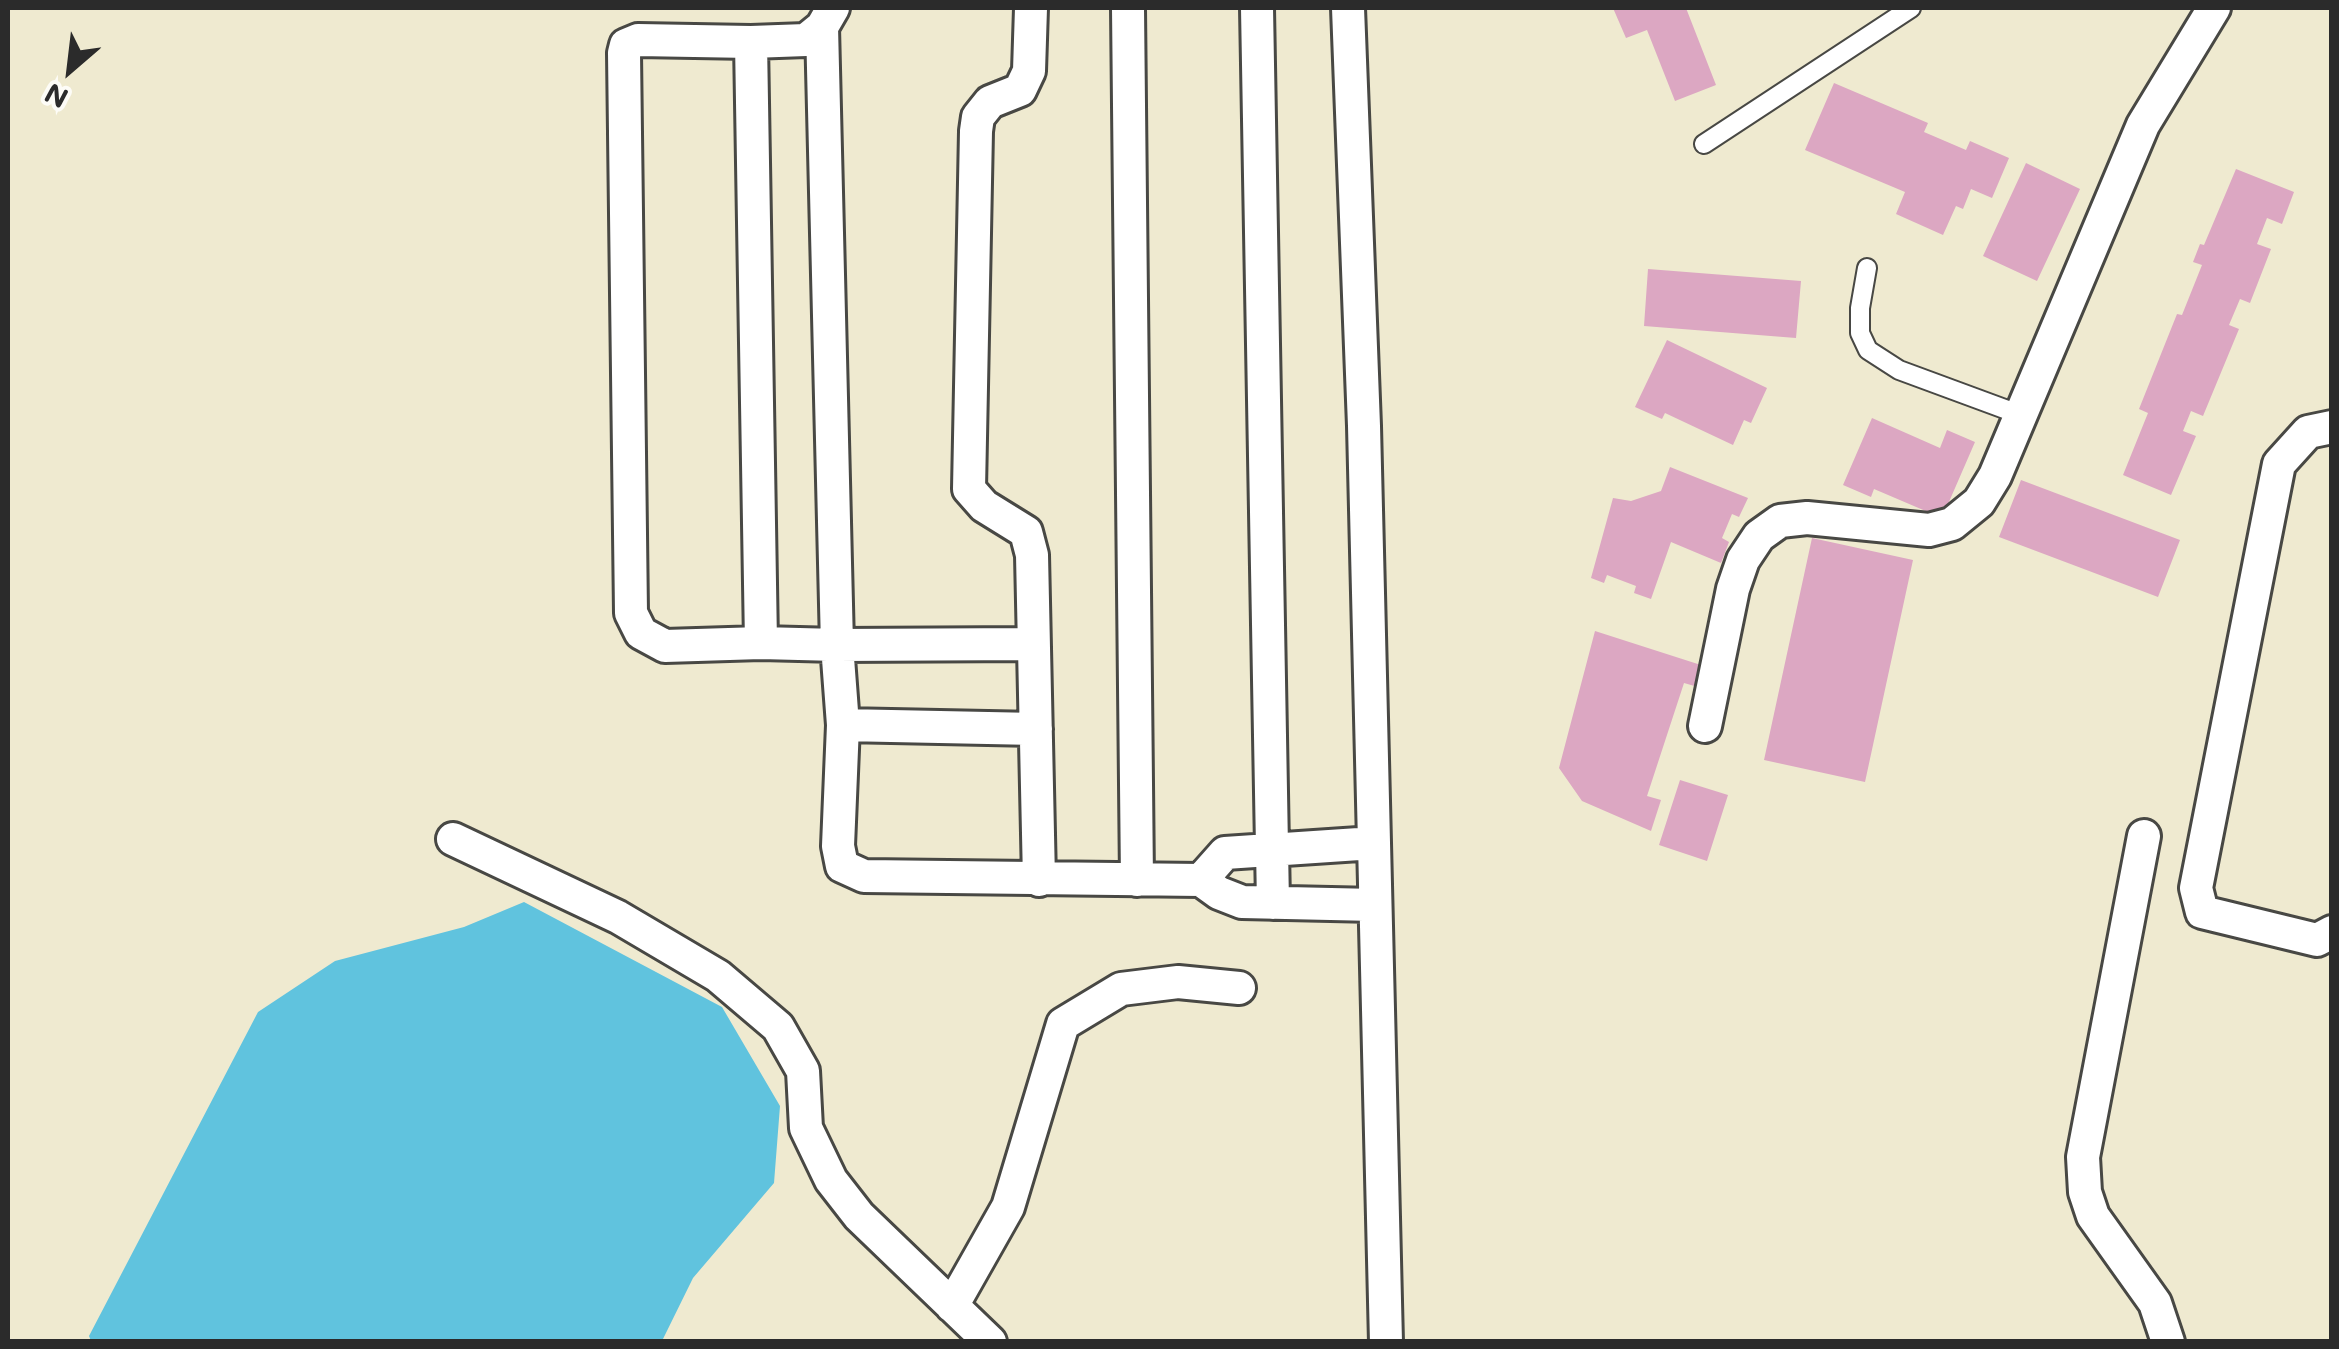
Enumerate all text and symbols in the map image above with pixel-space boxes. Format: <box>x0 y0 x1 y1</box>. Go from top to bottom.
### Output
north arrow <box>20 20 120 120</box>
text: N <box>38 76 74 117</box>

